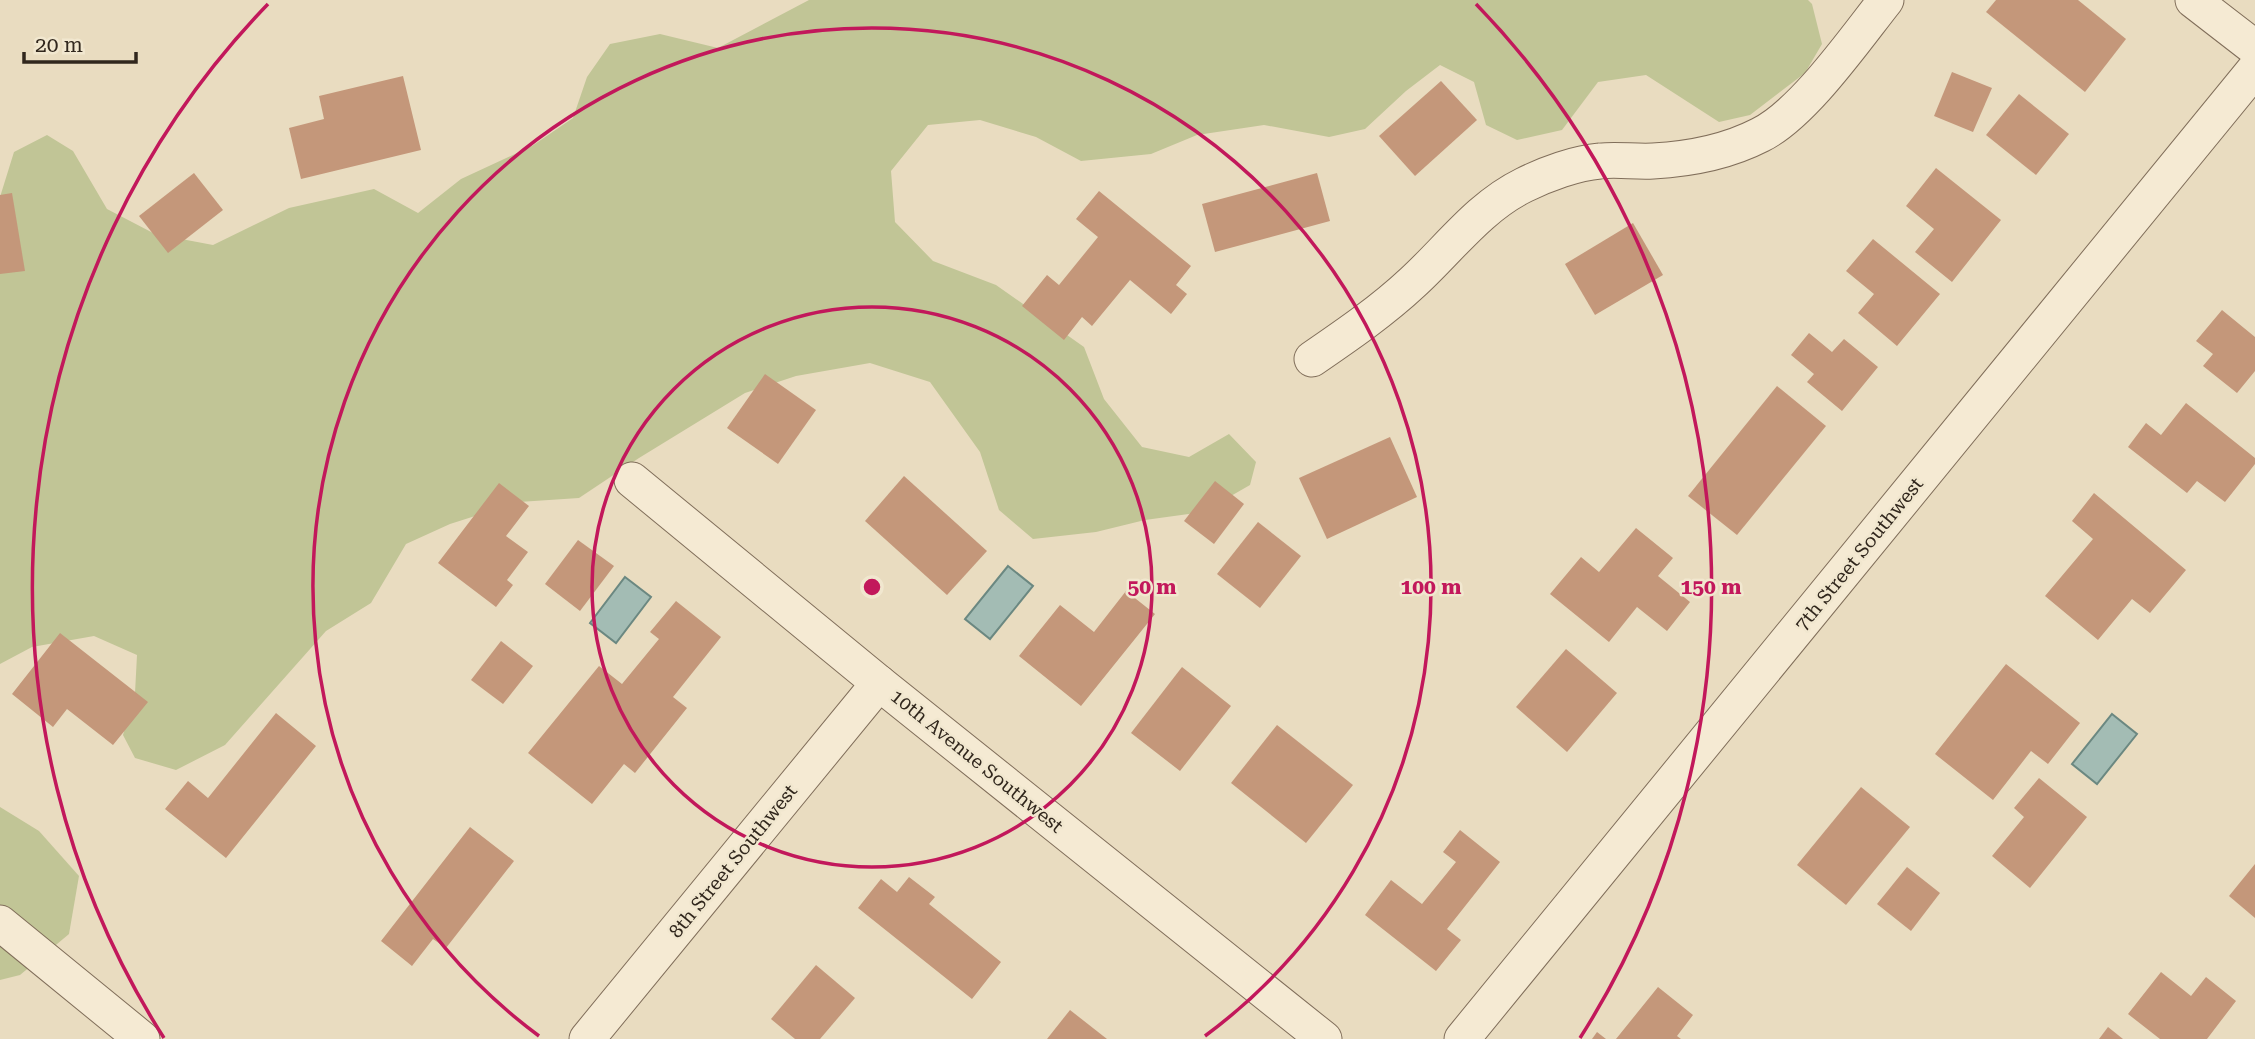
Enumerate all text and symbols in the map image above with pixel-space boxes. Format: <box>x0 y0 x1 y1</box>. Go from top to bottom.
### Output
scale bar <box>24 21 136 65</box>
text: 20 m <box>35 33 83 57</box>
street label: 7th Street Southwest <box>1790 473 1928 635</box>
centre of rings <box>860 575 884 599</box>
text: 50 m <box>1127 575 1177 599</box>
text: 100 m <box>1401 575 1461 599</box>
text: 150 m <box>1681 575 1741 599</box>
street label: 10th Avenue Southwest <box>886 684 1068 838</box>
street label: 8th Street Southwest <box>664 780 802 942</box>

